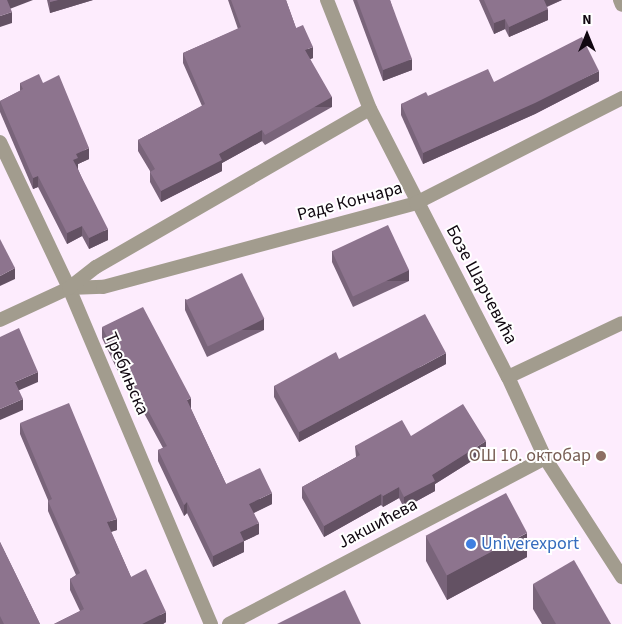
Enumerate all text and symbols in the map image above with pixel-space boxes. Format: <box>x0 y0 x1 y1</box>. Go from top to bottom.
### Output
north arrow <box>562 10 612 60</box>
text: N <box>582 10 592 30</box>
street label: Раде Кончара <box>295 178 405 226</box>
street label: Бозе Шарчевића <box>441 222 521 348</box>
street label: Требињска <box>99 330 153 418</box>
place label: ОШ 10. октобар <box>469 445 591 467</box>
marker: ОШ 10. октобар <box>595 450 607 462</box>
street label: Јакшићева <box>334 494 422 554</box>
place label: Univerexport <box>481 533 579 555</box>
marker: Univerexport <box>465 538 477 550</box>

